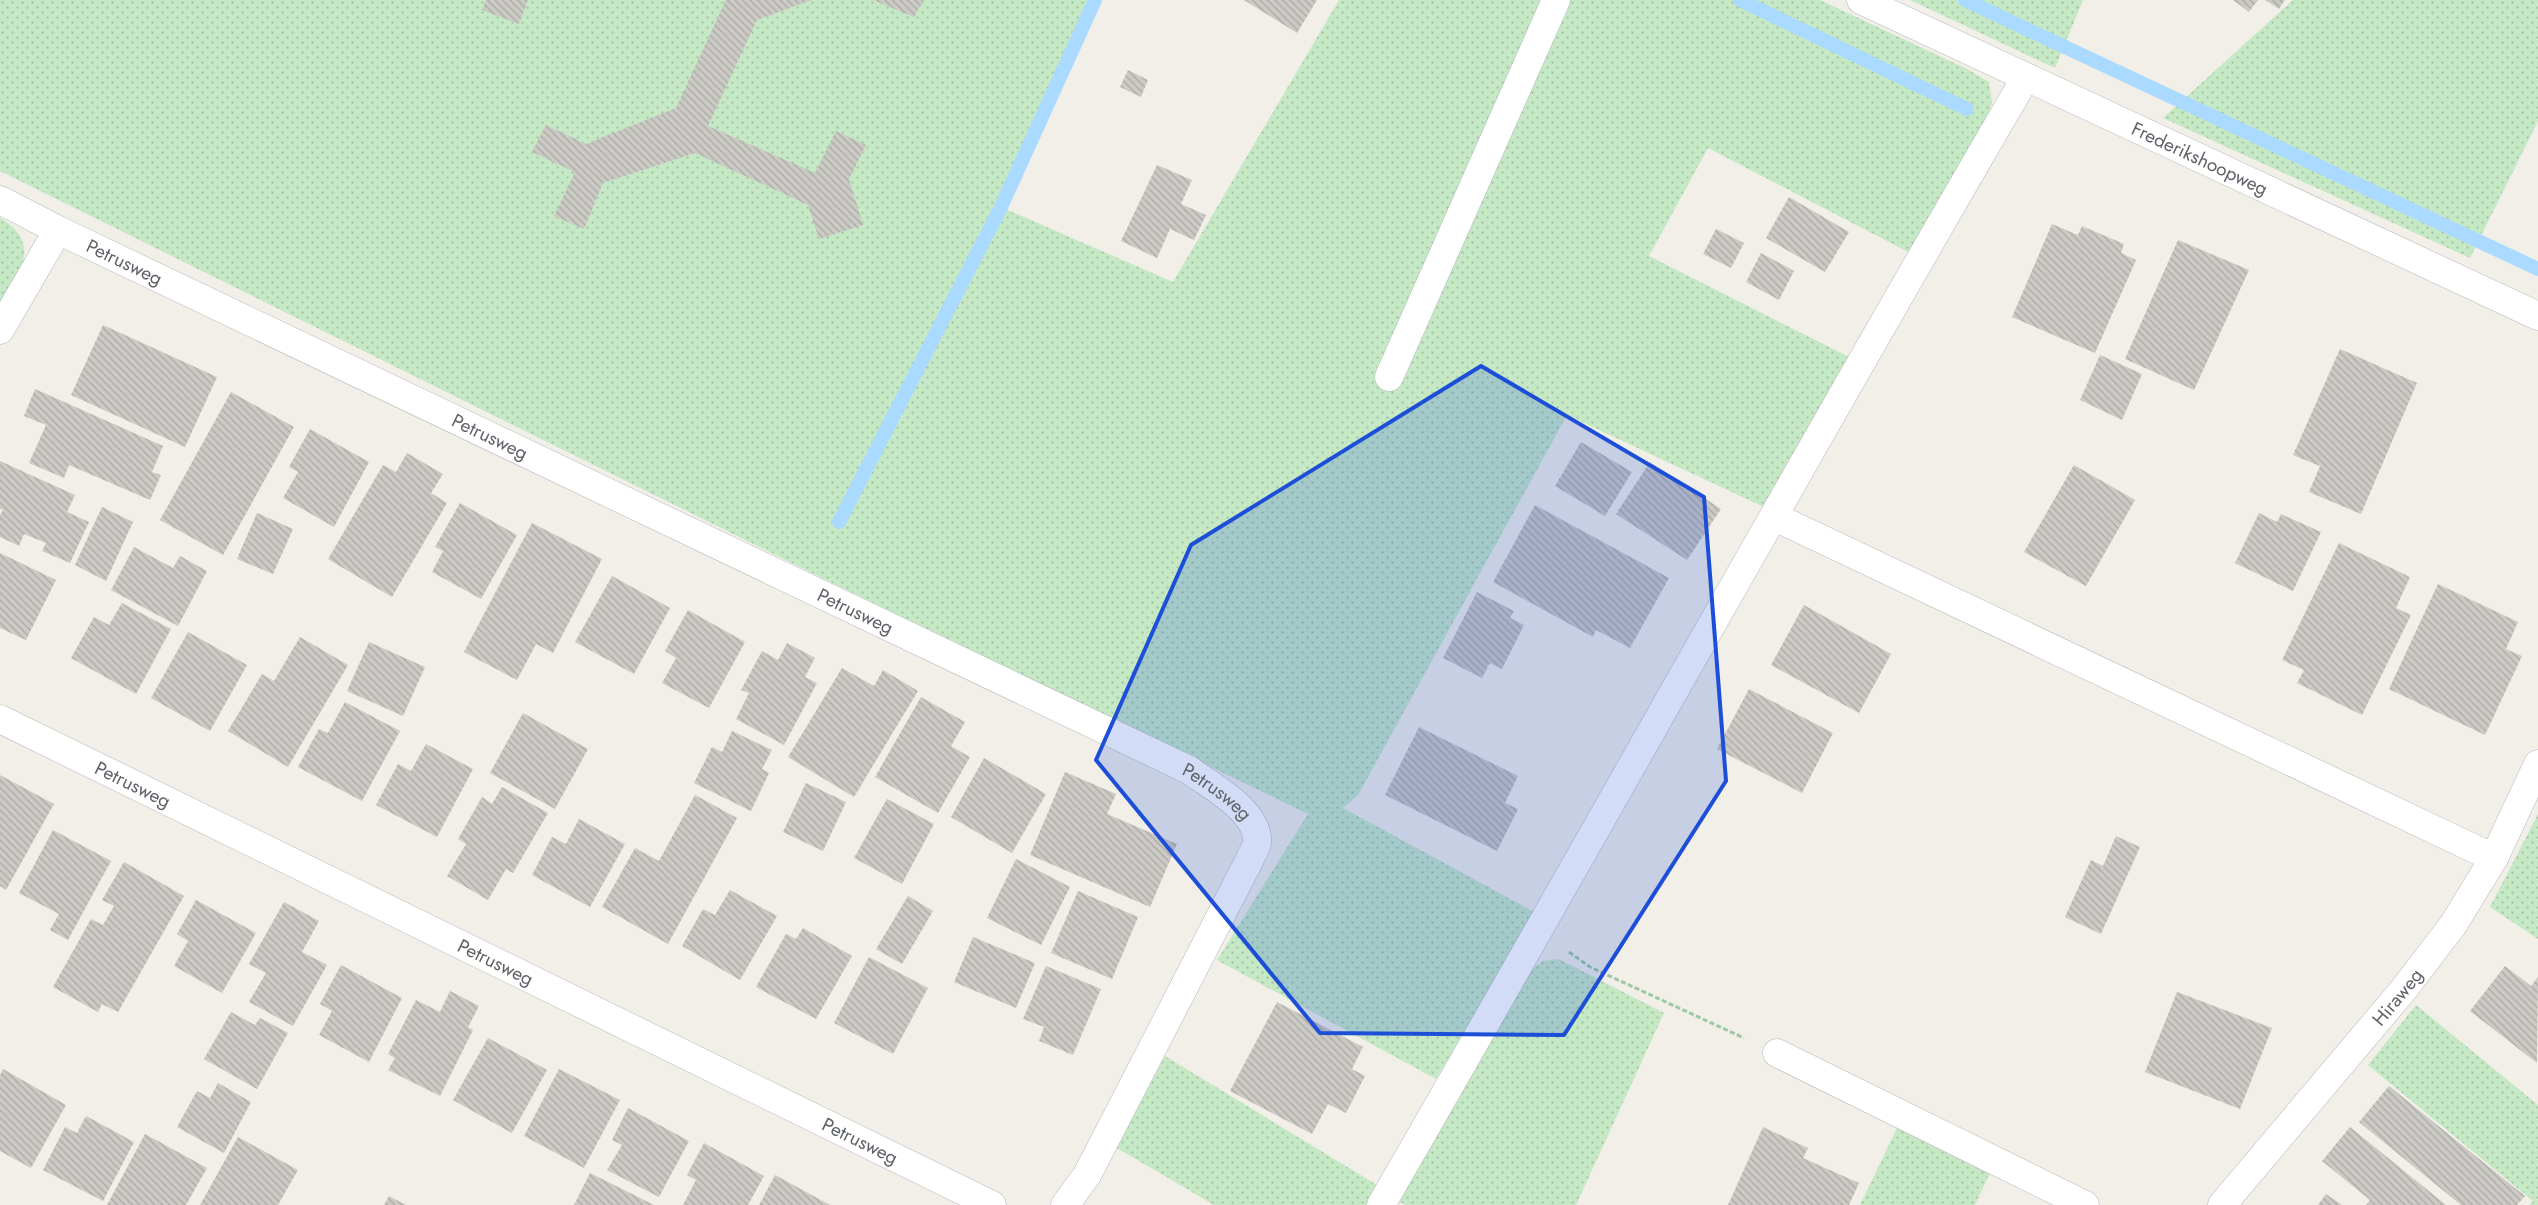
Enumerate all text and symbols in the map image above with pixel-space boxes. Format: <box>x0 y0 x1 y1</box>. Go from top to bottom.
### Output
street label: Frederikshoopweg <box>2127 115 2272 202</box>
street label: Petrusweg <box>82 232 167 292</box>
street label: Petrusweg <box>447 407 532 466</box>
street label: Petrusweg <box>813 581 898 641</box>
street label: Petrusweg <box>90 754 175 815</box>
street label: Petrusweg <box>1178 756 1258 826</box>
street label: Petrusweg <box>453 932 538 992</box>
street label: Hiraweg <box>2366 963 2429 1032</box>
street label: Petrusweg <box>818 1111 903 1171</box>

